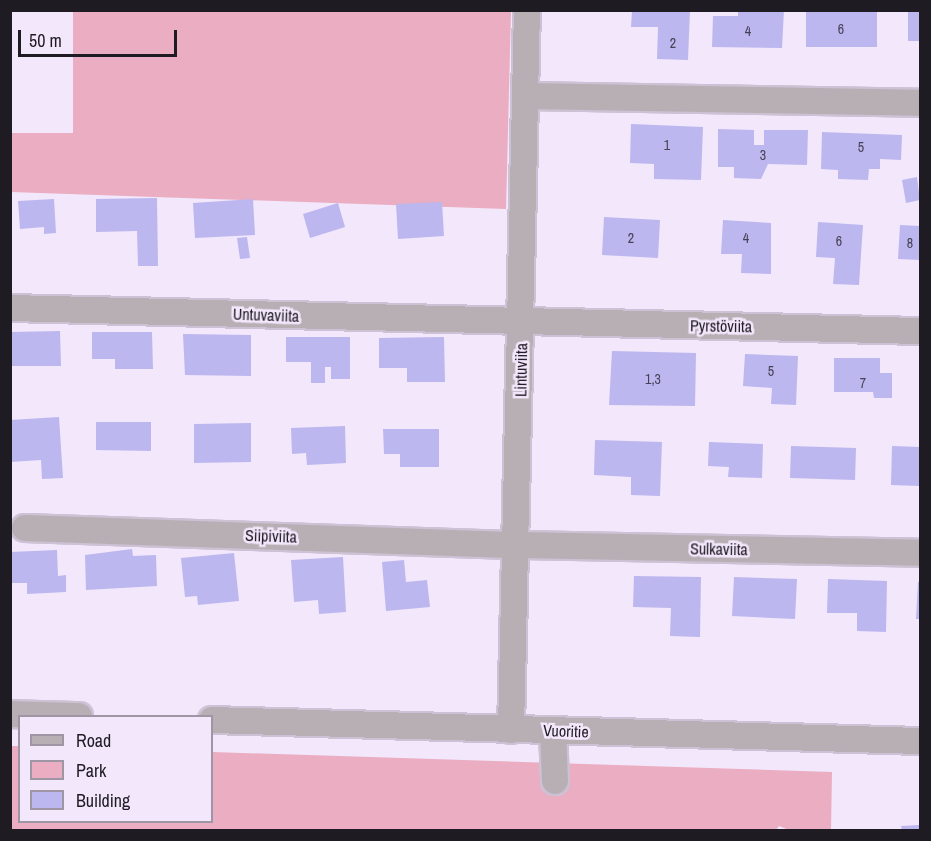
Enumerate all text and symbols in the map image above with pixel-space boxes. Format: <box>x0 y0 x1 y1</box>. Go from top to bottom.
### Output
scale bar <box>21 18 180 56</box>
house number: 6 <box>838 21 844 37</box>
house number: 4 <box>745 23 751 39</box>
text: 50 m <box>29 28 62 53</box>
house number: 2 <box>670 35 676 51</box>
house number: 1 <box>664 137 670 153</box>
house number: 5 <box>858 139 864 155</box>
house number: 3 <box>760 147 766 163</box>
house number: 2 <box>628 230 634 246</box>
house number: 4 <box>743 230 749 246</box>
house number: 6 <box>836 233 842 249</box>
house number: 8 <box>907 235 913 251</box>
street label: Untuvaviita <box>233 304 299 326</box>
street label: Pyrstöviita <box>690 316 752 336</box>
street label: Lintuviita <box>511 343 531 397</box>
house number: 5 <box>768 363 774 379</box>
house number: 1,3 <box>645 371 661 387</box>
house number: 7 <box>860 375 866 391</box>
street label: Siipiviita <box>245 526 297 546</box>
street label: Sulkaviita <box>690 539 748 559</box>
legend <box>18 715 213 823</box>
street label: Vuoritie <box>543 721 589 741</box>
text: Road <box>76 728 111 753</box>
text: Park <box>76 758 106 783</box>
text: Building <box>76 788 130 813</box>

